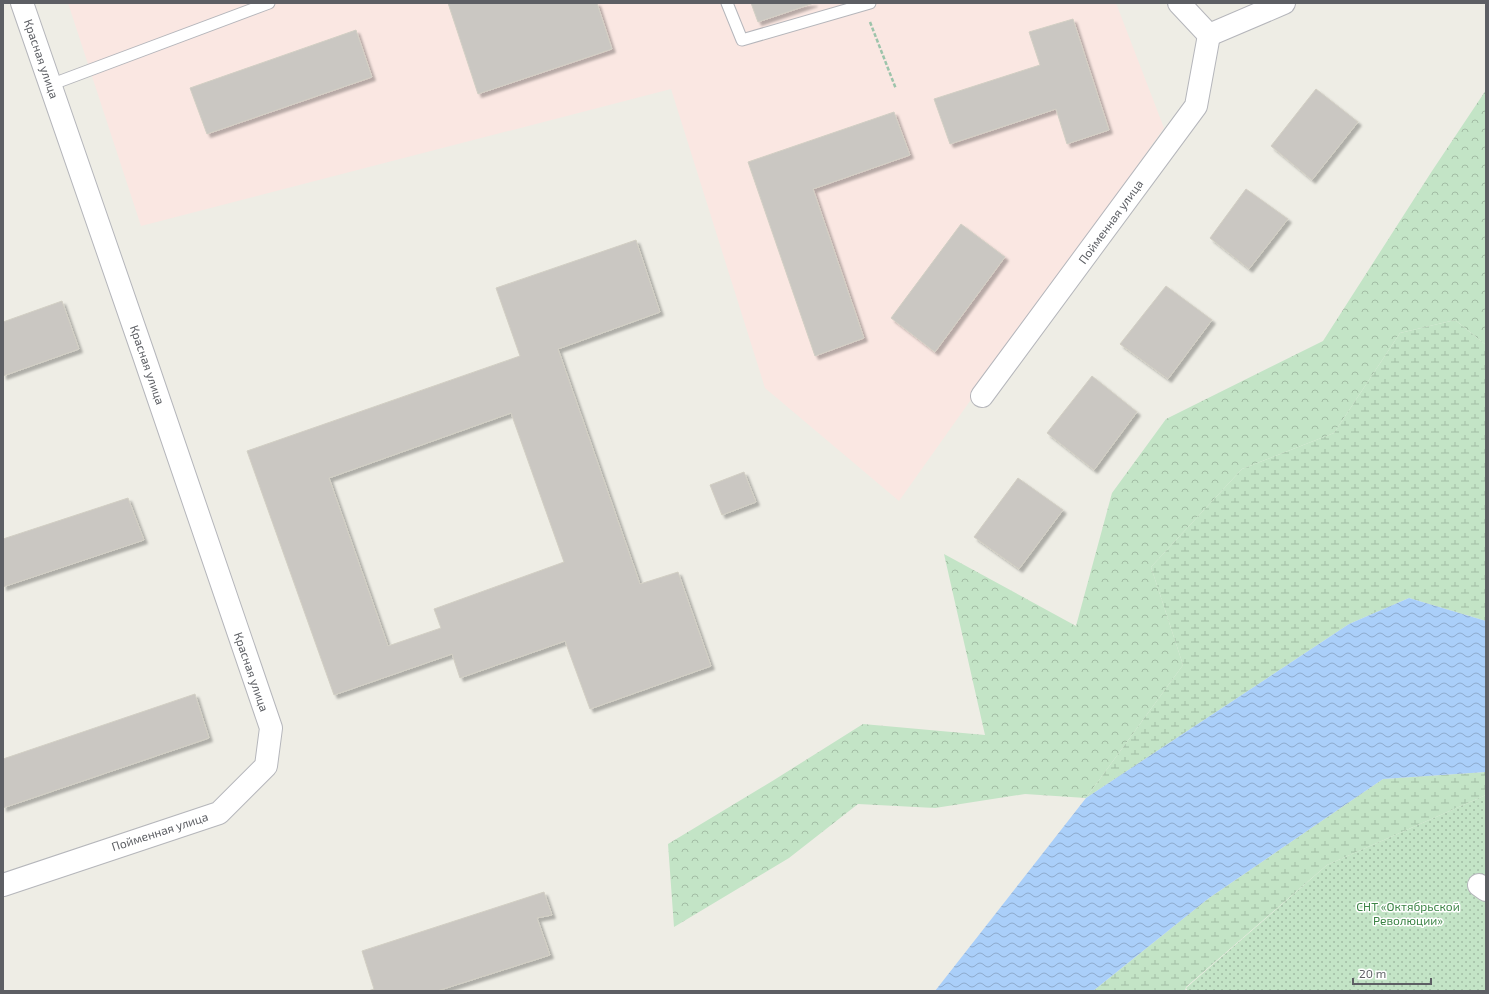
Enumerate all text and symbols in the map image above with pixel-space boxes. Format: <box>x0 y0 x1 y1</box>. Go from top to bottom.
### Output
street label: Красная улица <box>21 17 62 101</box>
street label: Пойменная улица <box>1075 177 1146 267</box>
street label: Красная улица <box>127 323 168 407</box>
street label: Красная улица <box>231 630 272 714</box>
street label: Пойменная улица <box>110 809 210 854</box>
park label: СНТ «Октябрьской Революции» <box>1356 899 1460 927</box>
scale bar <box>1353 960 1431 986</box>
text: 20 m <box>1359 966 1386 980</box>

